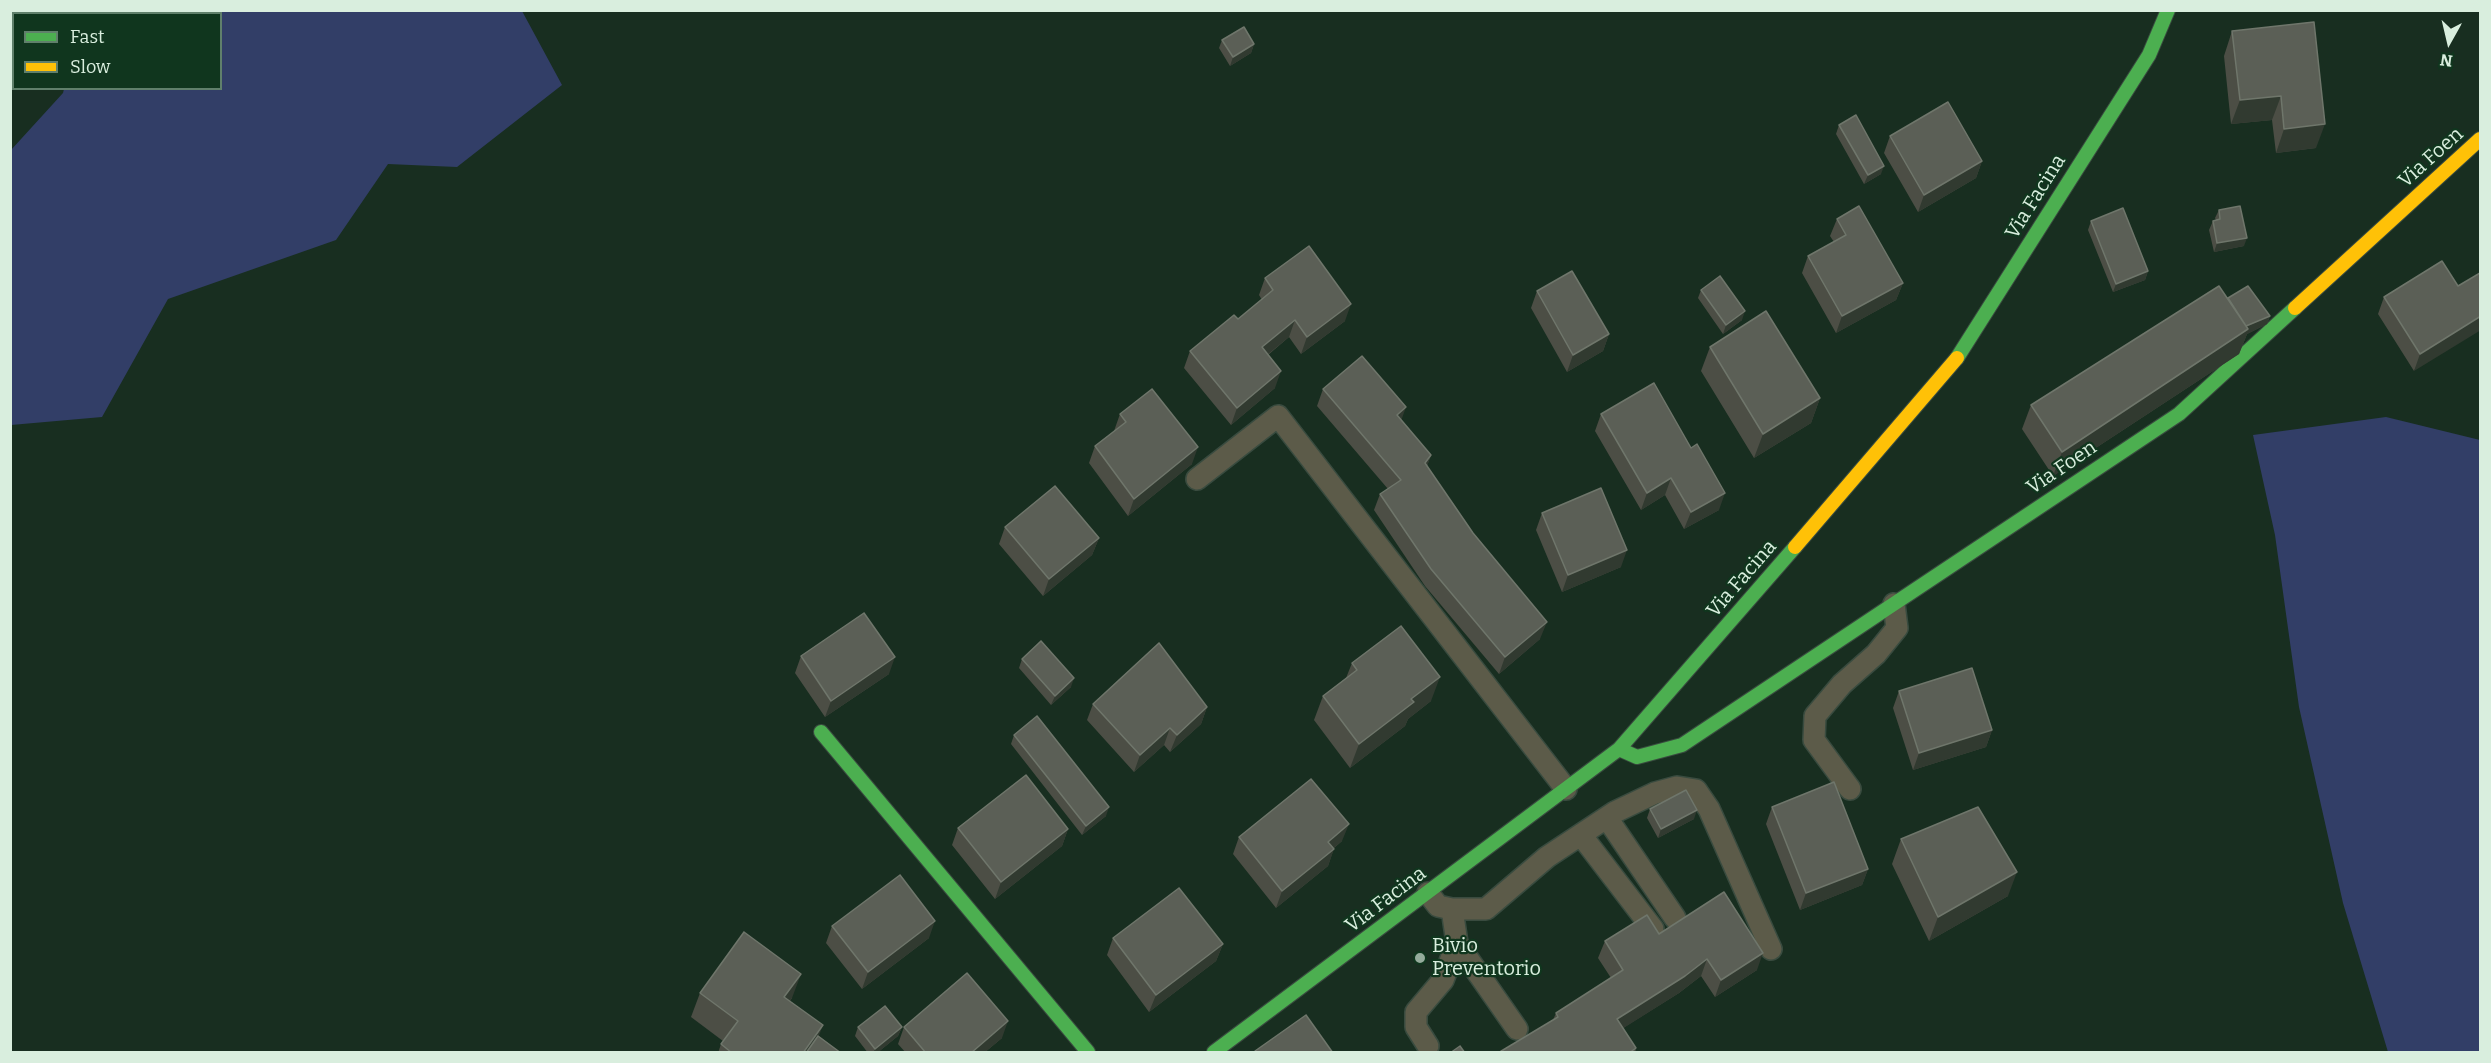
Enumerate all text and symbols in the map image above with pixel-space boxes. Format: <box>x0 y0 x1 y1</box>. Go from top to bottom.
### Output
legend <box>12 12 222 90</box>
north arrow <box>2419 12 2479 72</box>
text: Fast <box>70 26 105 48</box>
text: N <box>2439 50 2454 71</box>
text: Slow <box>70 56 110 78</box>
street label: Via Foen <box>2394 123 2468 193</box>
street label: Via Facina <box>2001 150 2071 244</box>
street label: Via Foen <box>2023 436 2101 500</box>
street label: Via Facina <box>1702 535 1782 623</box>
street label: Via Facina <box>1341 862 1431 938</box>
place label: Bivio Preventorio <box>1432 934 1541 981</box>
marker: Bivio Preventorio <box>1413 951 1427 965</box>

